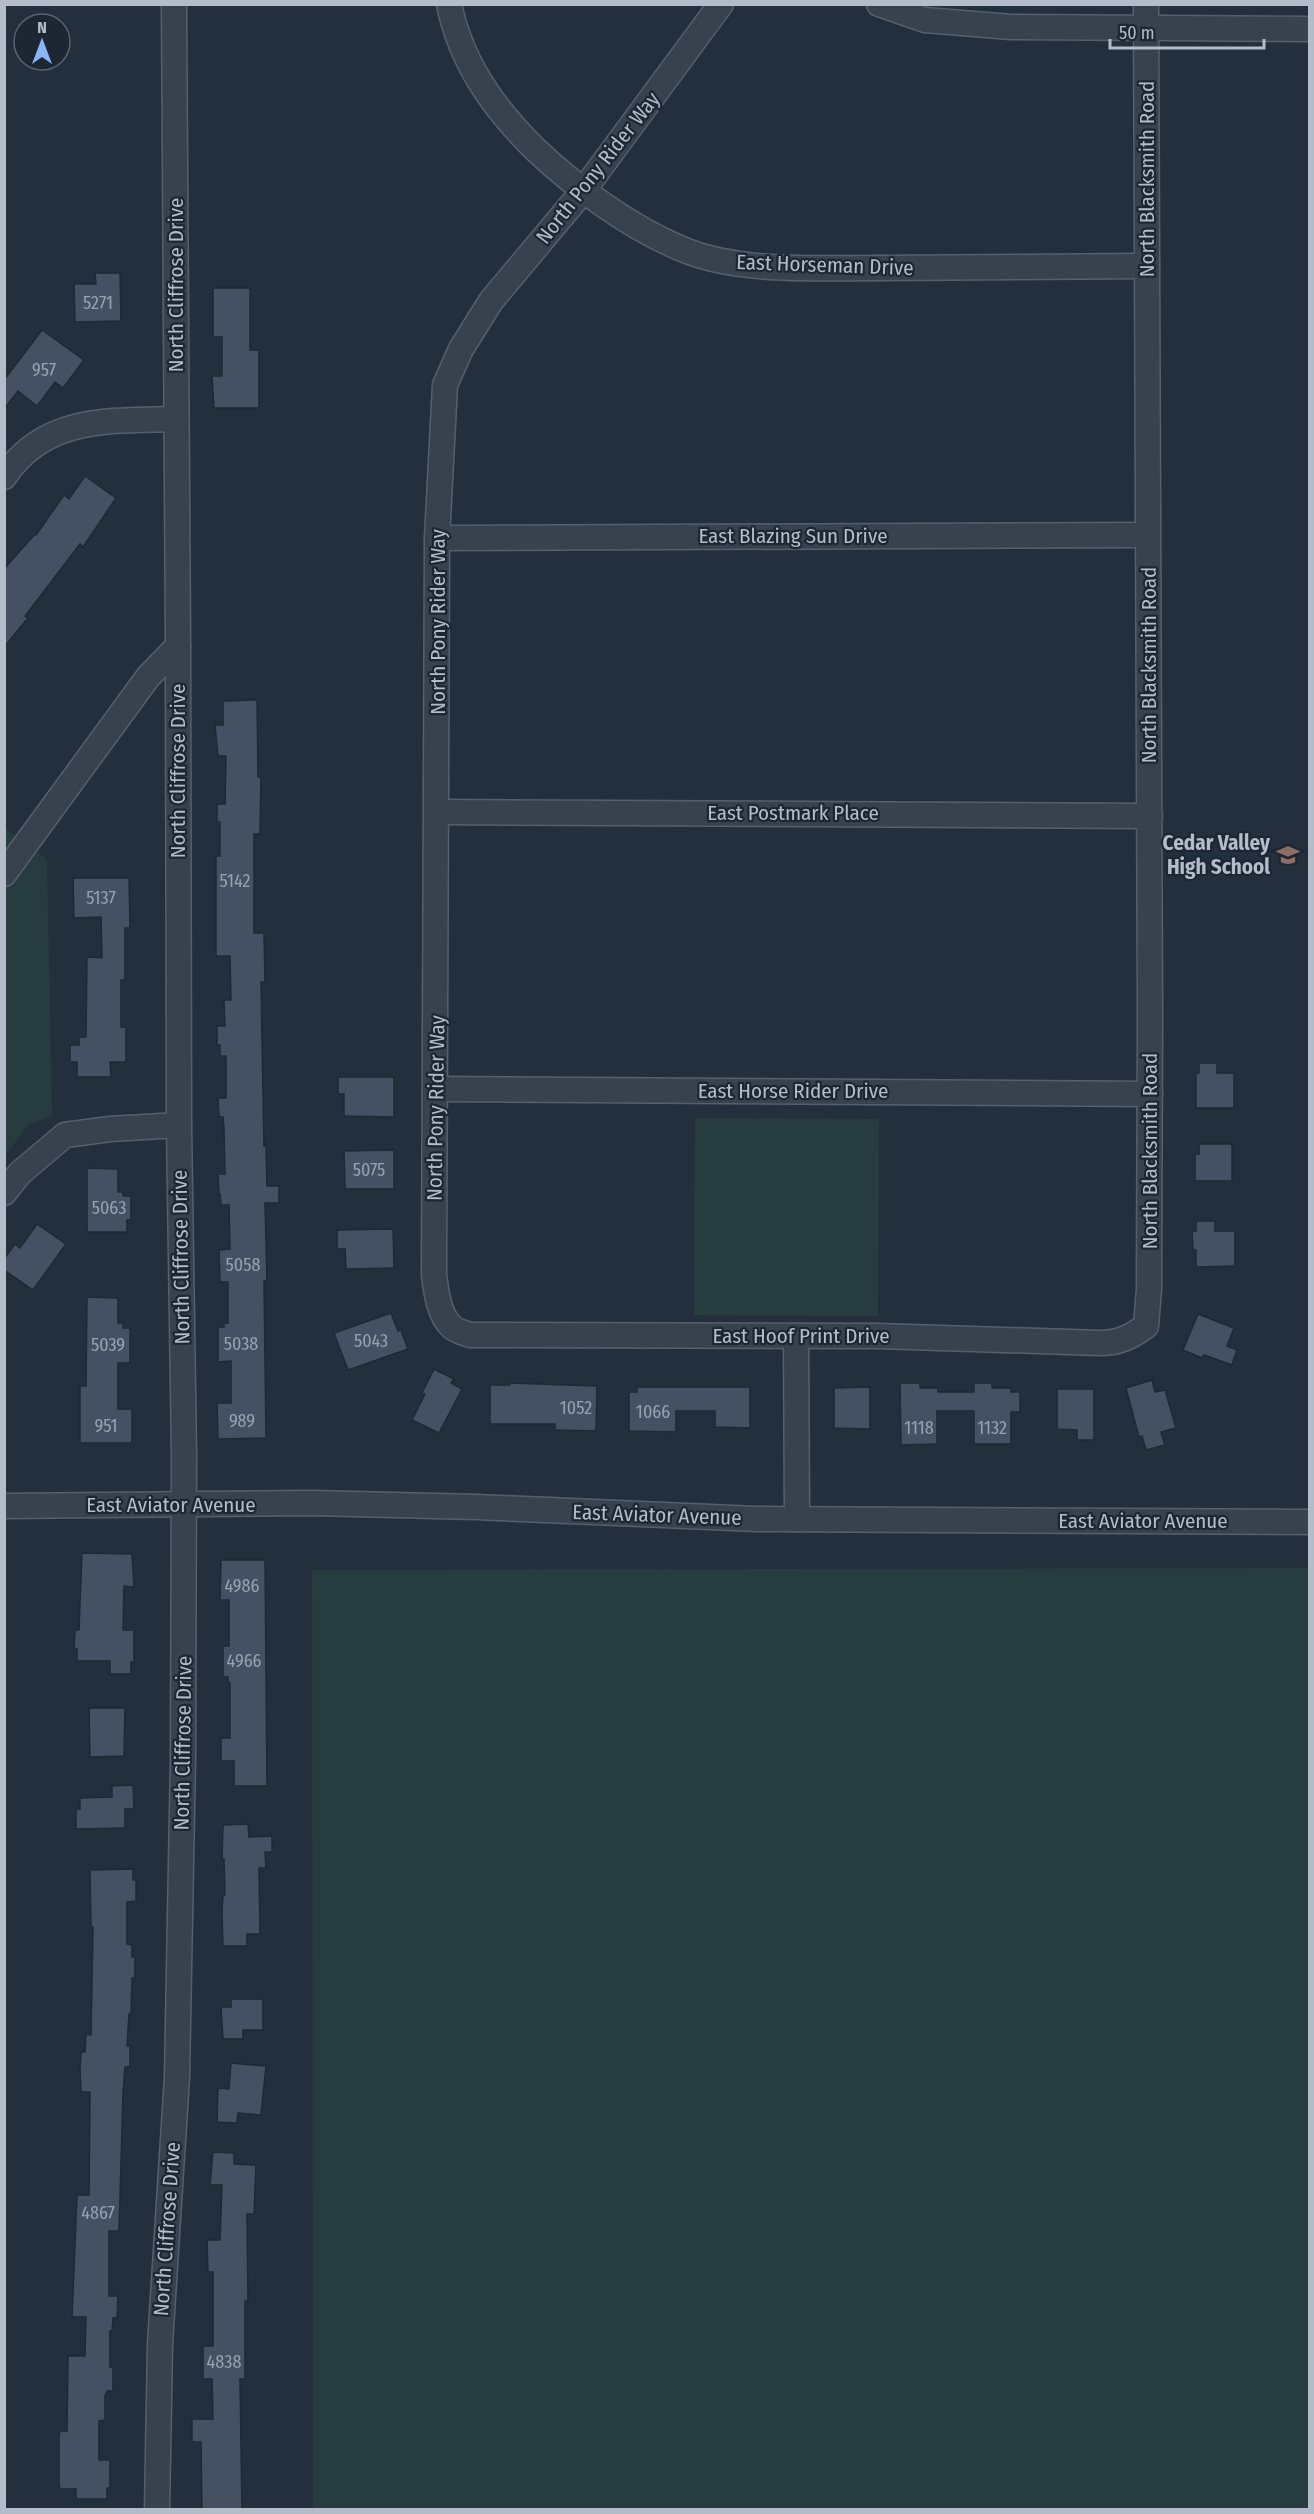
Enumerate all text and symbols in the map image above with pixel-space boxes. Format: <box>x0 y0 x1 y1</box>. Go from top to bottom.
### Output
north arrow <box>12 12 72 72</box>
scale bar <box>1110 12 1264 50</box>
text: N <box>37 18 47 37</box>
text: 50 m <box>1119 22 1155 44</box>
street label: North Blacksmith Road <box>1134 81 1160 277</box>
street label: North Pony Rider Way <box>531 86 666 249</box>
street label: North Cliffrose Drive <box>163 198 189 372</box>
street label: East Horseman Drive <box>736 249 914 281</box>
house number: 5271 <box>83 292 113 314</box>
house number: 957 <box>32 359 56 381</box>
street label: East Blazing Sun Drive <box>698 523 888 549</box>
street label: North Pony Rider Way <box>425 529 451 715</box>
street label: North Blacksmith Road <box>1136 567 1162 763</box>
street label: North Cliffrose Drive <box>165 684 191 858</box>
street label: East Postmark Place <box>707 800 879 826</box>
place label: Cedar Valley High School <box>1163 830 1271 880</box>
school or university icon: Cedar Valley High School <box>1275 842 1301 868</box>
house number: 5142 <box>220 870 250 892</box>
house number: 5137 <box>86 887 116 909</box>
street label: North Pony Rider Way <box>421 1014 451 1201</box>
street label: North Blacksmith Road <box>1137 1053 1163 1249</box>
street label: East Horse Rider Drive <box>698 1078 888 1104</box>
house number: 5075 <box>353 1159 385 1181</box>
street label: North Cliffrose Drive <box>166 1169 196 1345</box>
house number: 5063 <box>92 1197 126 1219</box>
house number: 5058 <box>226 1254 260 1276</box>
street label: East Hoof Print Drive <box>712 1323 890 1349</box>
house number: 5043 <box>354 1330 388 1352</box>
house number: 5038 <box>224 1333 258 1355</box>
house number: 5039 <box>91 1334 125 1356</box>
house number: 1052 <box>560 1397 592 1419</box>
house number: 1066 <box>636 1401 670 1423</box>
house number: 989 <box>229 1410 255 1432</box>
house number: 951 <box>94 1415 118 1437</box>
house number: 1118 <box>904 1417 934 1439</box>
house number: 1132 <box>977 1417 1007 1439</box>
street label: East Aviator Avenue <box>86 1492 256 1518</box>
street label: East Aviator Avenue <box>572 1499 742 1531</box>
street label: East Aviator Avenue <box>1058 1508 1228 1534</box>
house number: 4986 <box>224 1575 260 1597</box>
house number: 4966 <box>227 1650 262 1672</box>
street label: North Cliffrose Drive <box>168 1655 198 1831</box>
street label: North Cliffrose Drive <box>148 2141 186 2317</box>
house number: 4867 <box>81 2202 115 2224</box>
house number: 4838 <box>207 2351 241 2373</box>

